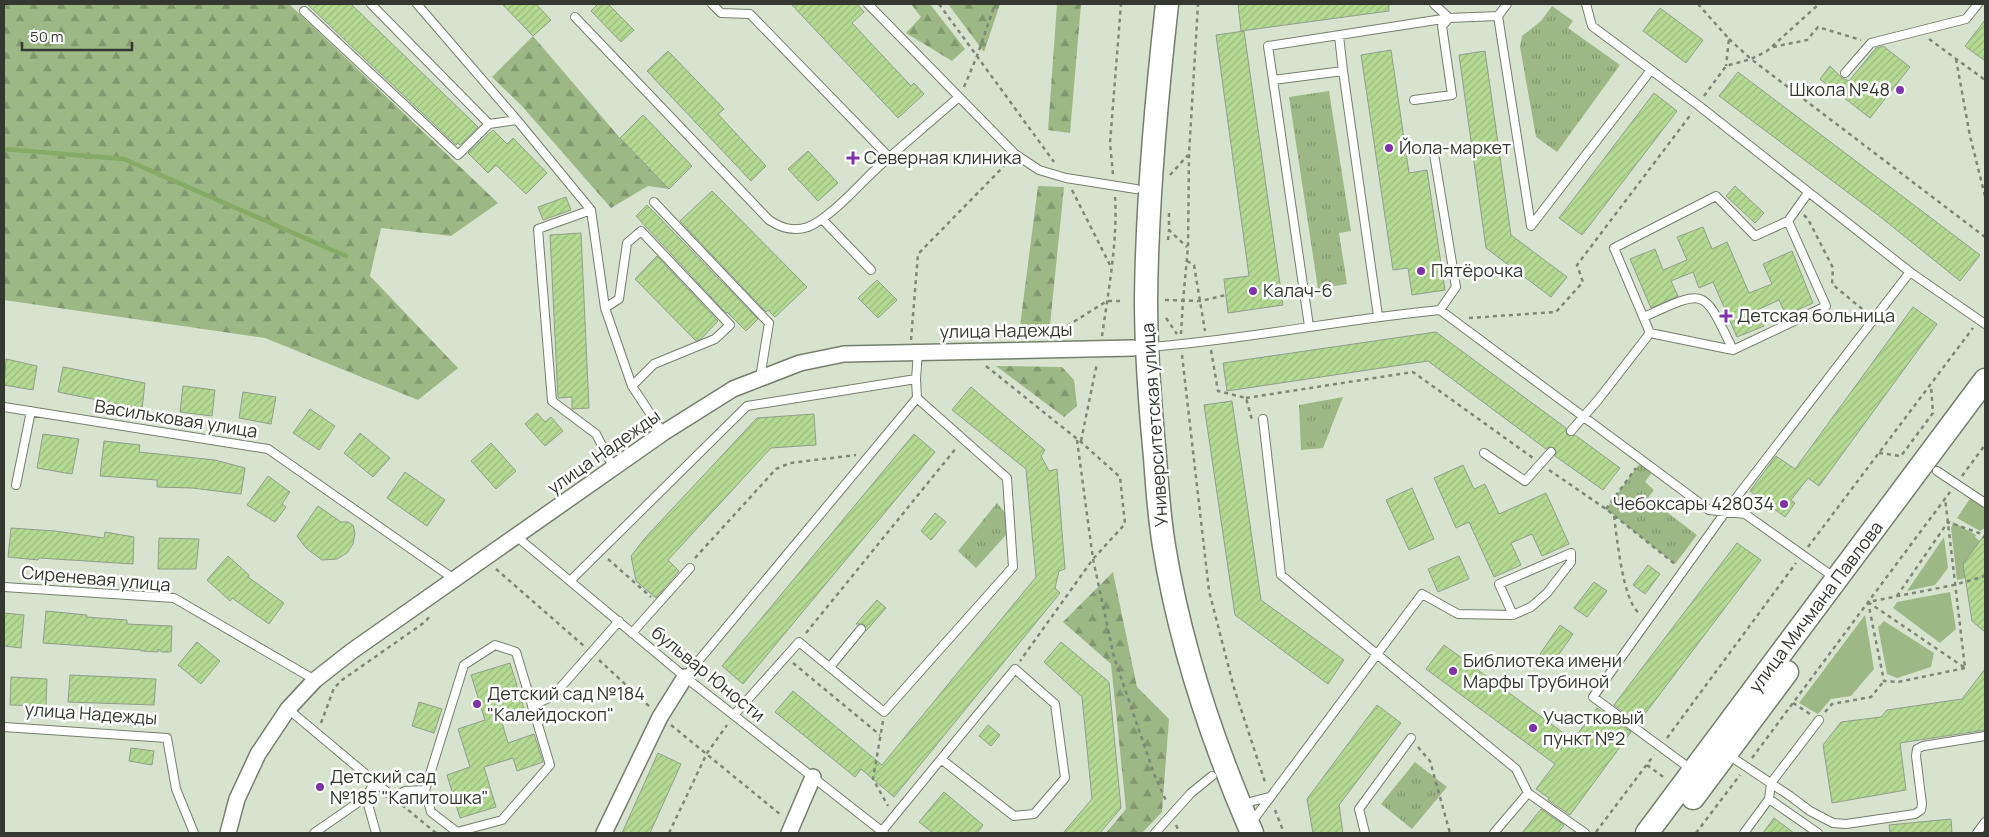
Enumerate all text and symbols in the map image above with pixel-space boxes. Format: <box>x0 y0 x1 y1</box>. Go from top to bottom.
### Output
scale bar <box>22 20 132 52</box>
text: 50 m <box>30 26 64 47</box>
place label: Школа №48 <box>1789 77 1890 101</box>
marker: Школа №48 <box>1894 84 1906 96</box>
place label: Йола-маркет <box>1399 135 1511 159</box>
marker: Йола-маркет <box>1383 142 1395 154</box>
place label: Северная клиника <box>864 145 1022 169</box>
marker: Северная клиника <box>846 151 860 165</box>
place label: Пятёрочка <box>1431 258 1523 282</box>
marker: Пятёрочка <box>1415 265 1427 277</box>
place label: Калач-6 <box>1263 278 1333 302</box>
marker: Калач-6 <box>1247 285 1259 297</box>
place label: Детская больница <box>1737 303 1895 327</box>
marker: Детская больница <box>1719 309 1733 323</box>
street label: улица Надежды <box>939 317 1073 343</box>
street label: Университетская улица <box>1135 322 1173 528</box>
street label: Васильковая улица <box>93 393 259 443</box>
street label: улица Надежды <box>542 403 665 499</box>
place label: Чебоксары 428034 <box>1613 491 1774 515</box>
marker: Чебоксары 428034 <box>1778 498 1790 510</box>
street label: улица Мичмана Павлова <box>1743 516 1888 697</box>
street label: Сиреневая улица <box>21 560 172 596</box>
street label: бульвар Юности <box>647 620 770 727</box>
place label: Библиотека имени Марфы Трубиной <box>1463 648 1622 693</box>
marker: Библиотека имени Марфы Трубиной <box>1447 665 1459 677</box>
place label: Детский сад №184 "Калейдоскоп" <box>487 681 645 726</box>
street label: улица Надежды <box>24 696 158 730</box>
marker: Детский сад №184 "Калейдоскоп" <box>471 698 483 710</box>
place label: Участковый пункт №2 <box>1543 705 1644 750</box>
marker: Участковый пункт №2 <box>1527 722 1539 734</box>
place label: Детский сад №185 "Капитошка" <box>330 764 488 809</box>
marker: Детский сад №185 "Капитошка" <box>314 781 326 793</box>

